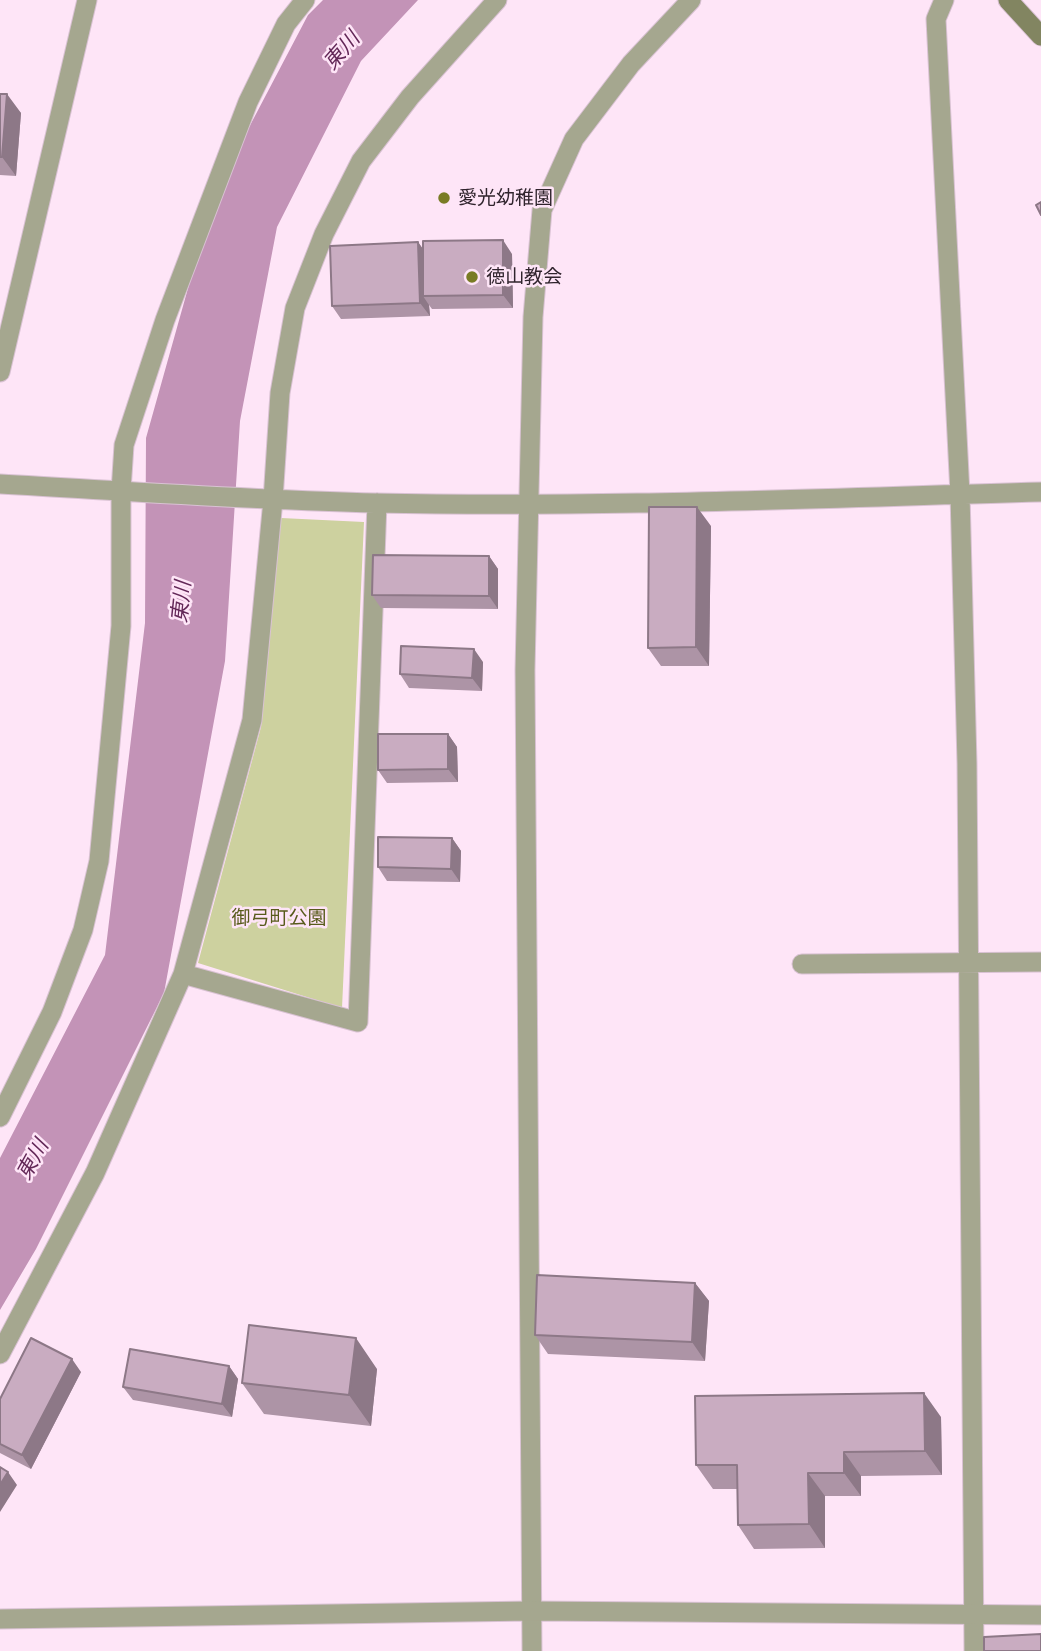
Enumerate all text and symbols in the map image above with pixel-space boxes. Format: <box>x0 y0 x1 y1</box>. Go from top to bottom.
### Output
water label: 東川 <box>319 27 365 75</box>
place label: 愛光幼稚園 <box>458 187 553 209</box>
marker: 愛光幼稚園 <box>436 190 452 206</box>
place label: 徳山教会 <box>486 266 562 288</box>
marker: 徳山教会 <box>464 269 480 285</box>
water label: 東川 <box>167 580 197 624</box>
park label: 御弓町公園 <box>232 907 326 929</box>
water label: 東川 <box>12 1136 54 1184</box>

